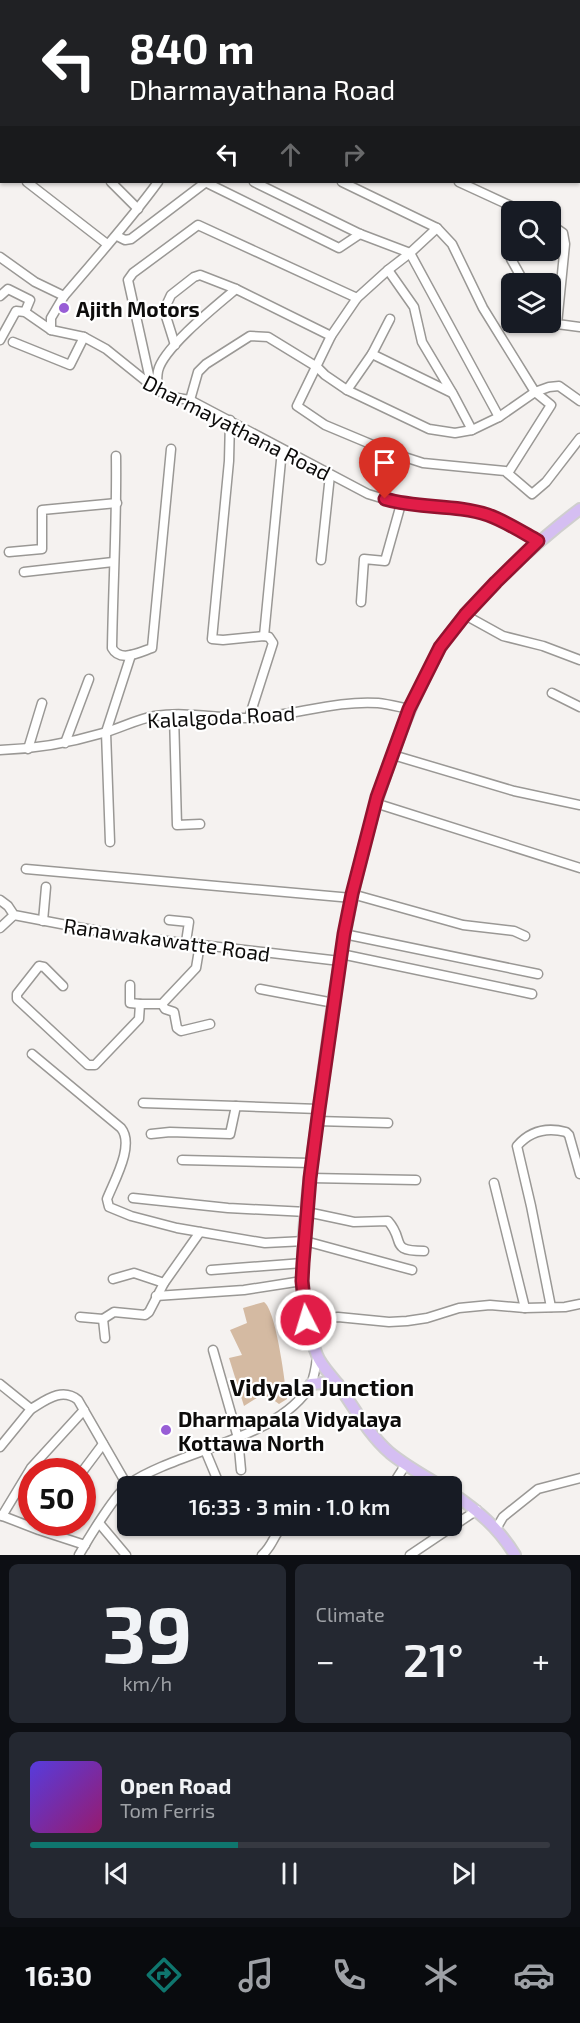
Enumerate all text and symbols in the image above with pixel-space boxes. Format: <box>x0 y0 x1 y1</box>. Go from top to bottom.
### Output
text: 840 m <box>129 22 255 72</box>
icon: left <box>30 24 108 102</box>
text: Dharmayathana Road <box>129 73 395 105</box>
icon: left <box>211 138 244 171</box>
icon: ahead <box>274 138 307 171</box>
icon: right <box>337 138 370 171</box>
map controls <box>501 201 561 333</box>
button: search <box>501 201 561 261</box>
button: layers <box>501 273 561 333</box>
place label: Ajith Motors <box>76 296 200 321</box>
marker: Ajith Motors <box>57 301 71 315</box>
street label: Dharmayathana Road <box>139 369 335 485</box>
pin <box>359 437 410 499</box>
icon: arrive <box>368 446 401 479</box>
street label: Kalalgoda Road <box>146 700 296 732</box>
street label: Ranawakawatte Road <box>62 912 272 966</box>
position arrow <box>274 1288 338 1352</box>
district label: Vidyala Junction <box>230 1372 414 1401</box>
place label: Dharmapala Vidyalaya Kottawa North <box>178 1406 402 1455</box>
marker: Dharmapala Vidyalaya Kottawa North <box>159 1423 173 1437</box>
speed limit sign: 50 <box>18 1458 96 1536</box>
text: 16:33 · 3 min · 1.0 km <box>189 1493 390 1519</box>
text: 39 <box>102 1585 192 1679</box>
text: Climate <box>316 1602 385 1626</box>
text: 21° <box>403 1632 464 1686</box>
text: − <box>316 1640 335 1680</box>
text: + <box>532 1640 550 1680</box>
text: km/h <box>122 1671 172 1695</box>
text: Open Road <box>120 1772 232 1798</box>
text: Tom Ferris <box>120 1798 215 1822</box>
icon: previous <box>100 1857 133 1890</box>
icon: pause <box>273 1857 306 1890</box>
icon: next <box>447 1857 480 1890</box>
icon: directions <box>143 1954 185 1996</box>
icon: music <box>235 1954 277 1996</box>
icon: phone <box>328 1954 370 1996</box>
icon: climate <box>420 1954 462 1996</box>
icon: car <box>513 1954 555 1996</box>
text: 16:30 <box>25 1959 92 1991</box>

